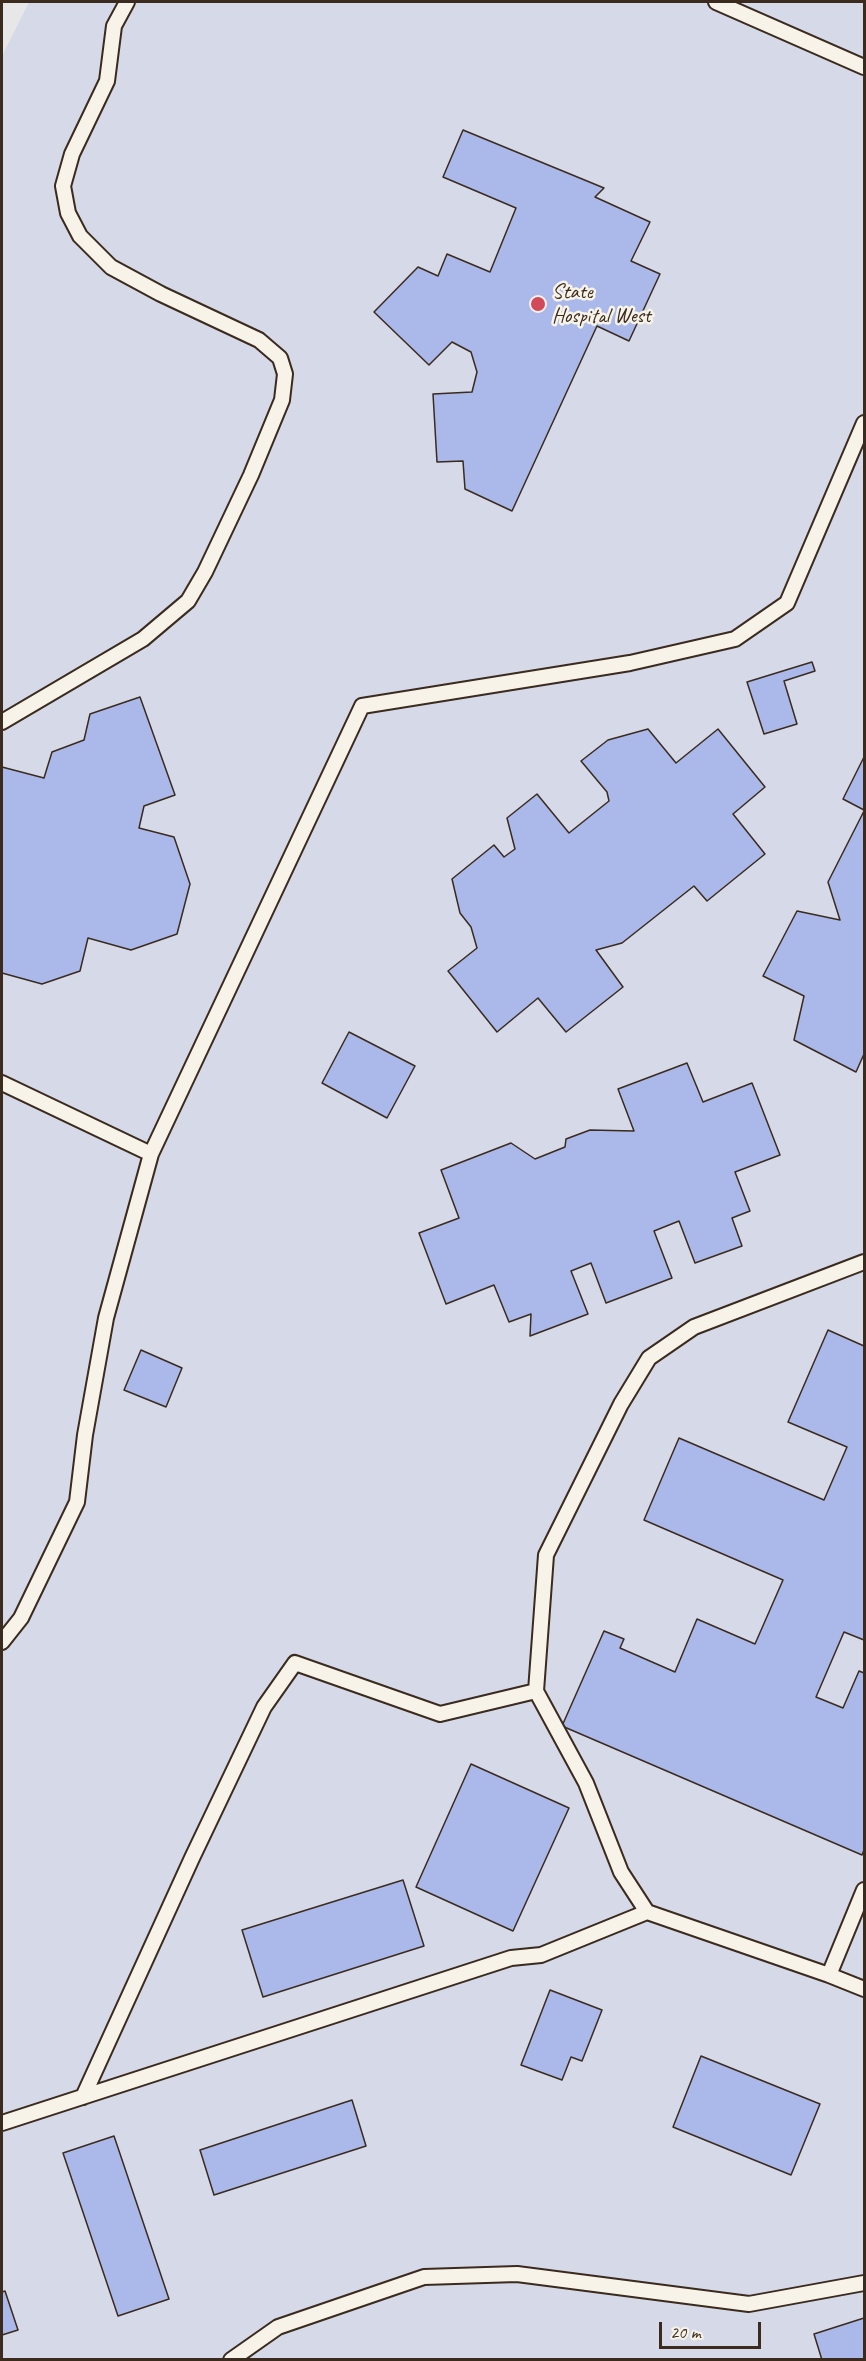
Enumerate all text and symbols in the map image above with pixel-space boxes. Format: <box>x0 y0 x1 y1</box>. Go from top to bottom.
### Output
place label: State Hospital West <box>552 279 651 329</box>
marker: State Hospital West <box>529 295 547 313</box>
scale bar <box>662 2310 764 2348</box>
text: 20 m <box>670 2321 701 2343</box>

